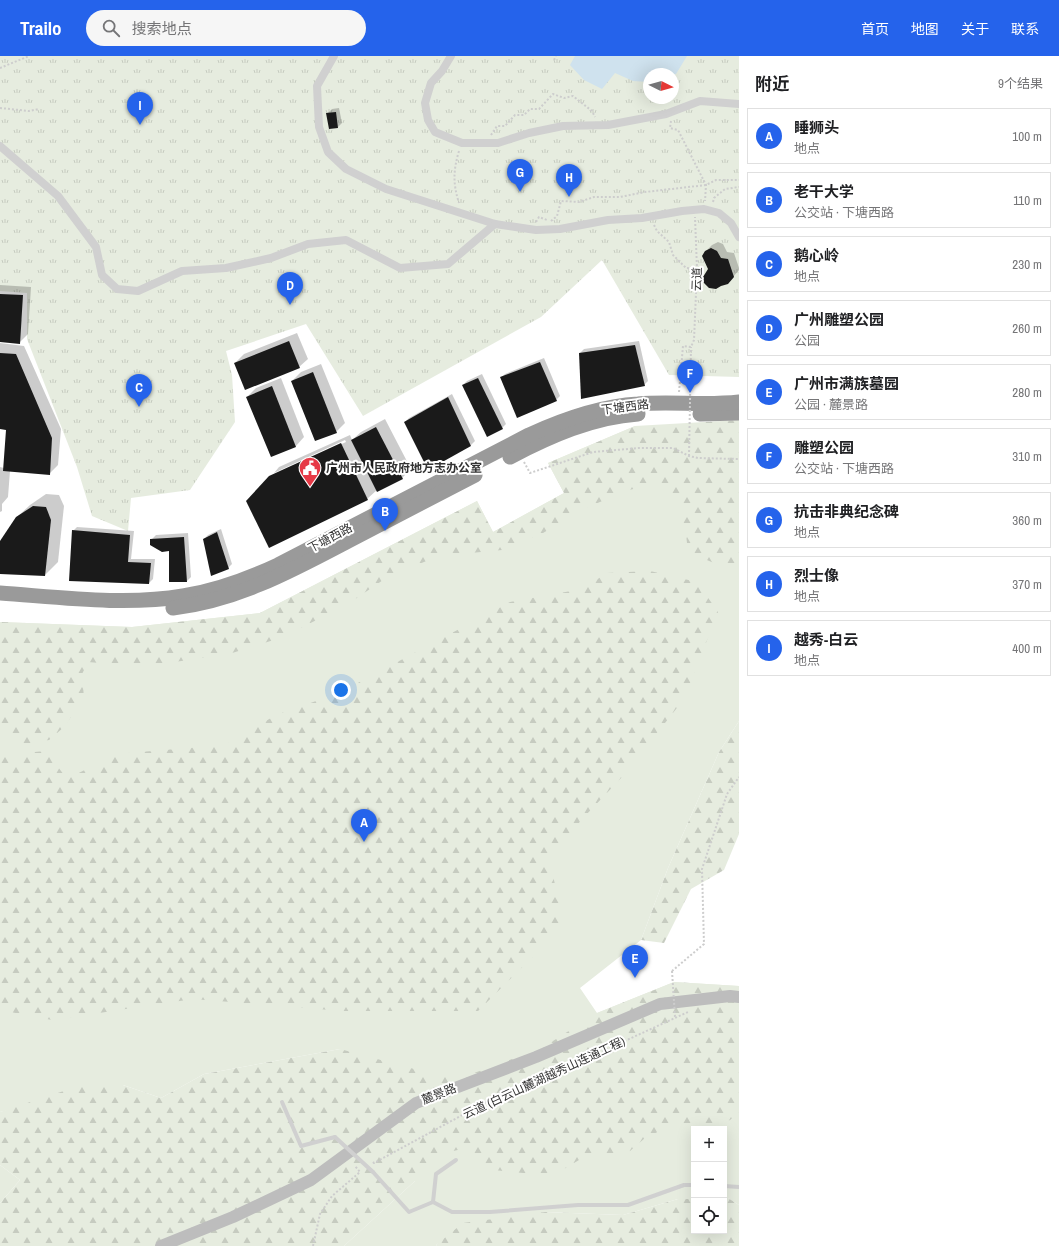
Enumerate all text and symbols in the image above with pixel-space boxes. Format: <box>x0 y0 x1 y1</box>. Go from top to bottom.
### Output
search box <box>86 10 366 46</box>
text: Trailo <box>20 15 62 41</box>
icon: search <box>100 17 122 39</box>
text: 搜索地点 <box>132 18 192 39</box>
text: 首页 <box>861 20 889 38</box>
text: 地图 <box>911 20 939 38</box>
text: 关于 <box>961 20 989 38</box>
text: 联系 <box>1011 20 1039 38</box>
north arrow <box>643 68 679 104</box>
text: 附近 <box>755 72 789 95</box>
text: 9个结果 <box>998 75 1043 92</box>
pin: I <box>127 92 153 125</box>
text: 睡狮头 <box>794 117 839 138</box>
text: A <box>765 128 773 145</box>
text: 100 m <box>1012 128 1042 145</box>
text: 地点 <box>794 140 820 157</box>
pin: G <box>507 159 533 192</box>
pin: H <box>556 164 582 197</box>
text: 老干大学 <box>794 181 854 202</box>
text: B <box>765 192 773 209</box>
text: 110 m <box>1013 192 1042 209</box>
text: 公交站 · 下塘西路 <box>794 204 894 221</box>
text: 鹅心岭 <box>794 245 839 266</box>
text: C <box>765 256 773 273</box>
text: 230 m <box>1012 256 1042 273</box>
street label: 云道 <box>689 267 705 291</box>
text: 地点 <box>794 268 820 285</box>
pin: D <box>277 272 303 305</box>
text: 广州雕塑公园 <box>794 309 884 330</box>
text: D <box>765 320 773 337</box>
text: 260 m <box>1012 320 1042 337</box>
text: 公园 <box>794 332 820 349</box>
pin: F <box>677 360 703 393</box>
text: 广州市满族墓园 <box>794 373 899 394</box>
pin: C <box>126 374 152 407</box>
text: E <box>765 384 773 401</box>
text: 280 m <box>1012 384 1042 401</box>
street label: 下塘西路 <box>600 396 650 418</box>
text: 公园 · 麓景路 <box>794 396 868 413</box>
text: 雕塑公园 <box>794 437 854 458</box>
text: F <box>766 448 772 465</box>
text: 310 m <box>1012 448 1042 465</box>
public building icon: 广州市人民政府地方志办公室 <box>297 455 323 488</box>
place label: 广州市人民政府地方志办公室 <box>326 460 482 476</box>
text: 公交站 · 下塘西路 <box>794 460 894 477</box>
pin: B <box>372 498 398 531</box>
text: 抗击非典纪念碑 <box>794 501 899 522</box>
text: G <box>765 512 773 529</box>
text: 360 m <box>1012 512 1042 529</box>
street label: 下塘西路 <box>305 520 355 556</box>
text: 地点 <box>794 524 820 541</box>
text: 烈士像 <box>794 565 839 586</box>
text: H <box>765 576 773 593</box>
text: 370 m <box>1012 576 1042 593</box>
text: 地点 <box>794 588 820 605</box>
text: 越秀-白云 <box>794 629 858 650</box>
text: I <box>768 640 770 657</box>
text: 400 m <box>1012 640 1042 657</box>
text: 地点 <box>794 652 820 669</box>
your location <box>331 680 351 700</box>
pin: A <box>351 809 377 842</box>
pin: E <box>622 945 648 978</box>
street label: 云道 (白云山麓湖越秀山连通工程) <box>460 1033 628 1123</box>
street label: 麓景路 <box>419 1080 459 1108</box>
map controls <box>691 1126 727 1234</box>
button: + <box>691 1126 727 1162</box>
button: − <box>691 1162 727 1198</box>
button: locate <box>691 1198 727 1234</box>

